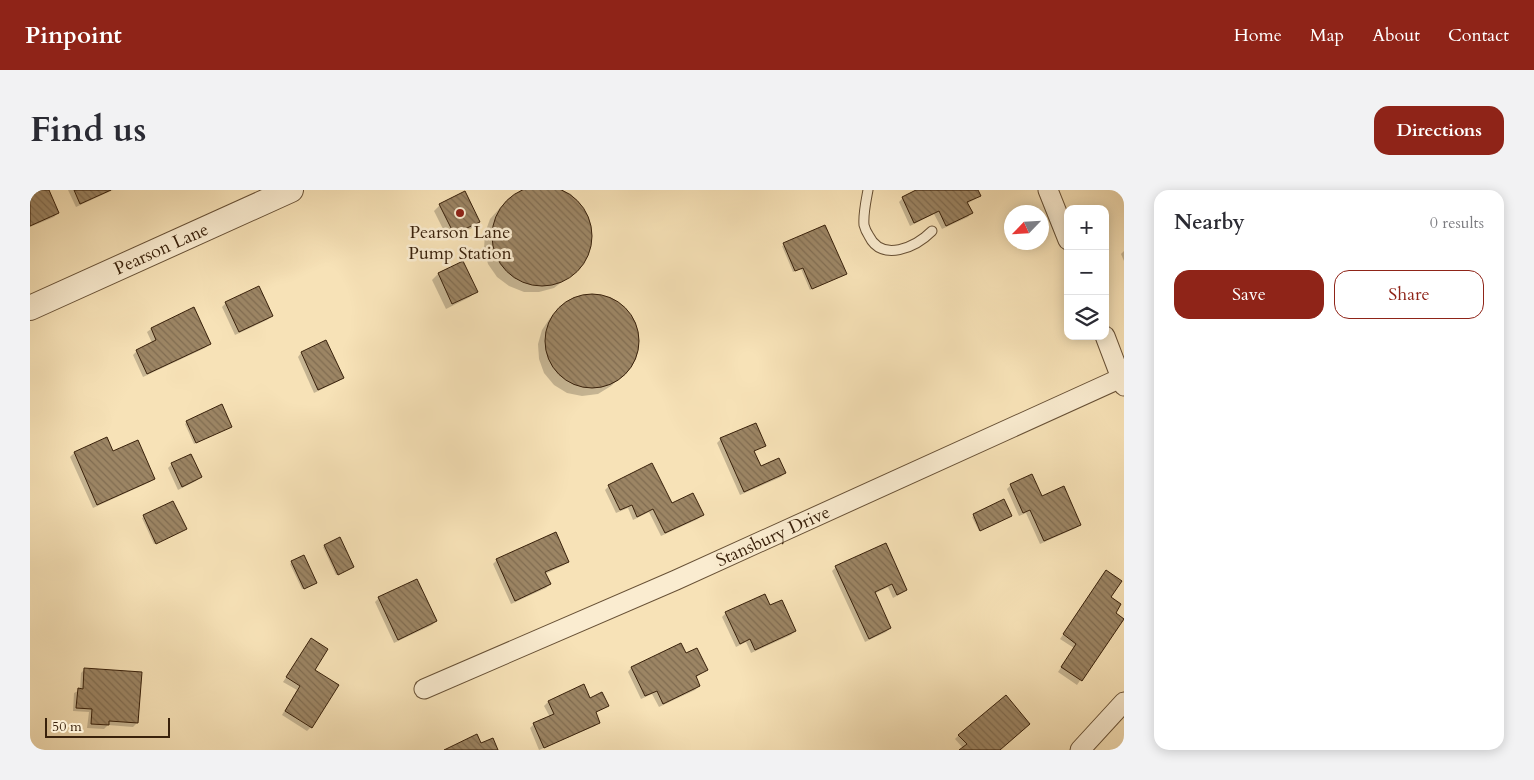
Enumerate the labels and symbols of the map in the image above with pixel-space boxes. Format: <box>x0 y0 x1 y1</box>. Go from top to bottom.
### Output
north arrow <box>1004 205 1049 250</box>
marker: Pearson Lane Pump Station <box>454 207 466 219</box>
street label: Pearson Lane <box>110 216 212 281</box>
place label: Pearson Lane Pump Station <box>408 220 512 266</box>
street label: Stansbury Drive <box>712 499 834 573</box>
scale bar <box>45 715 170 738</box>

